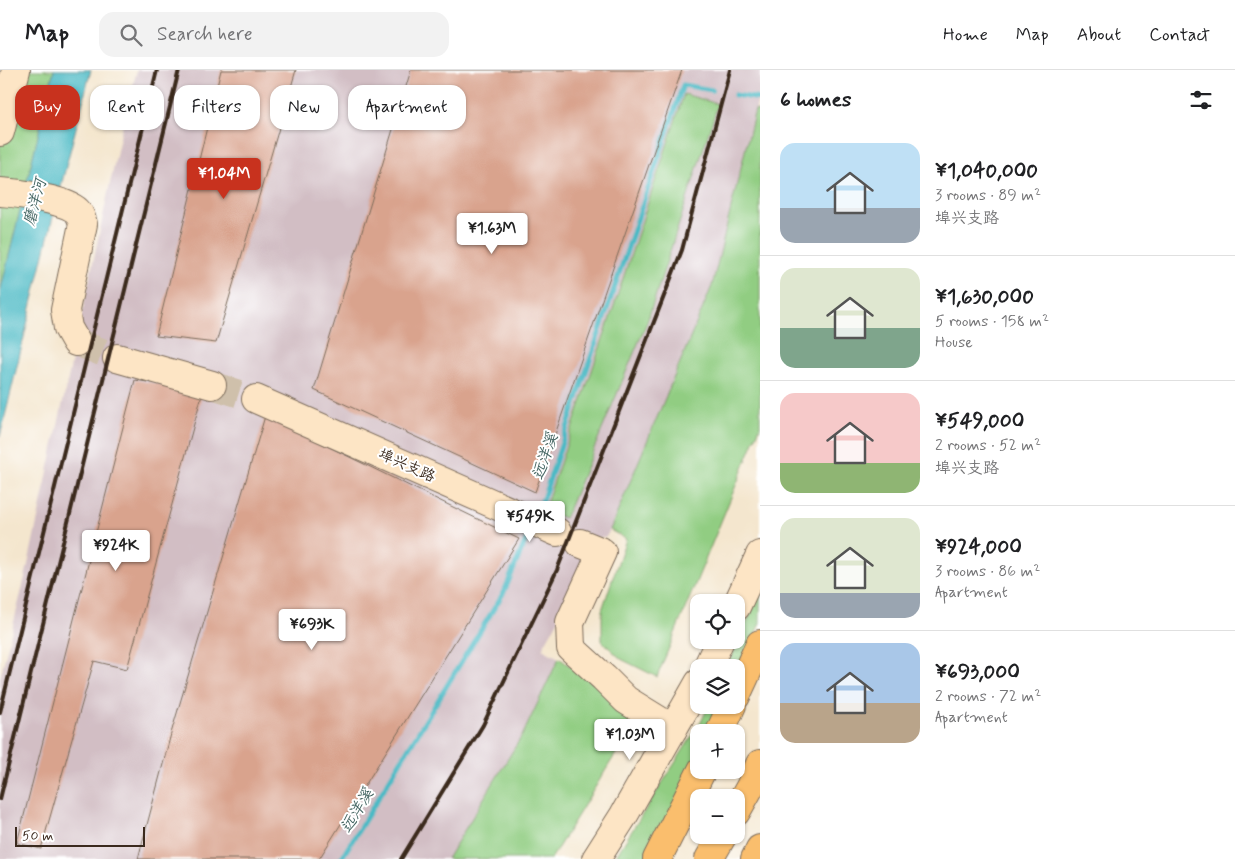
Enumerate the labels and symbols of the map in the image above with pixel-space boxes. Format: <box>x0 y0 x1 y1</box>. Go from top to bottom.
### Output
pin: ¥1.04M <box>183 158 265 200</box>
water label: 磨洋河 <box>19 174 53 228</box>
pin: ¥1.63M <box>451 212 533 255</box>
water label: 远洋溪 <box>528 429 563 483</box>
street label: 埠兴支路 <box>375 445 438 487</box>
pin: ¥549K <box>495 500 565 543</box>
pin: ¥924K <box>81 530 151 572</box>
pin: ¥693K <box>277 608 347 651</box>
pin: ¥1.03M <box>589 718 671 761</box>
water label: 远洋溪 <box>336 784 379 837</box>
scale bar <box>15 824 145 847</box>

